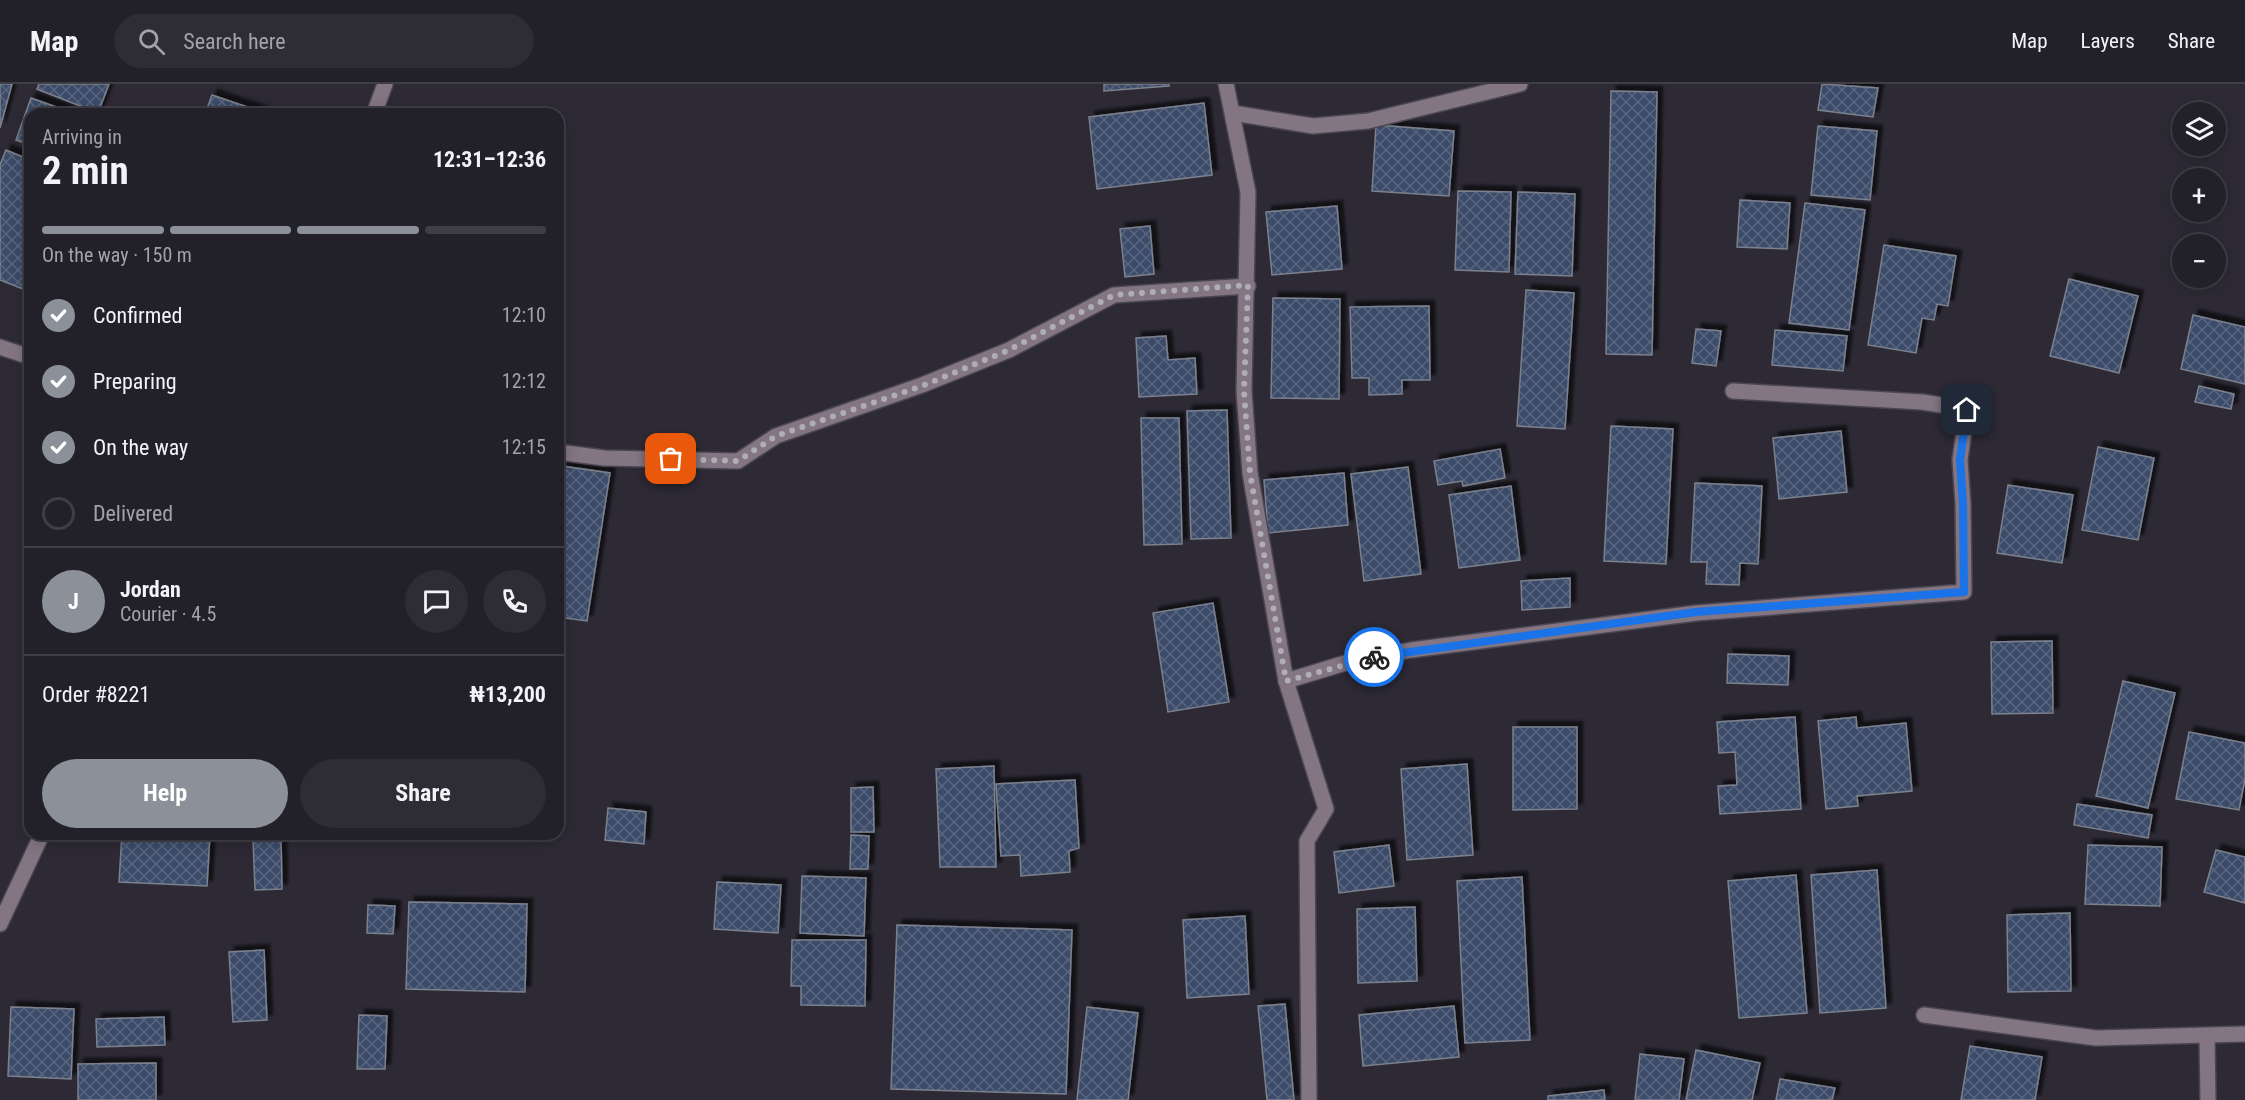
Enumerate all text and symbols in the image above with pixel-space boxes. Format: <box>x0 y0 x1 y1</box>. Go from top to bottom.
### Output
search box <box>114 14 534 68</box>
text: Map <box>30 25 78 58</box>
icon: search <box>135 25 168 58</box>
text: Search here <box>183 29 286 54</box>
text: Map <box>2011 29 2048 53</box>
text: Layers <box>2081 29 2135 53</box>
text: Share <box>2168 29 2215 53</box>
map controls <box>2172 102 2226 288</box>
button: layers <box>2172 102 2226 156</box>
text: Arriving in <box>42 125 122 149</box>
text: 12:31–12:36 <box>433 147 546 172</box>
text: 2 min <box>42 148 129 194</box>
button: + <box>2172 168 2226 222</box>
button: − <box>2172 234 2226 288</box>
text: On the way · 150 m <box>42 243 192 267</box>
icon: check <box>42 299 75 332</box>
text: Confirmed <box>93 303 182 328</box>
text: 12:10 <box>502 303 546 327</box>
icon: check <box>42 365 75 398</box>
text: Preparing <box>93 369 177 394</box>
text: 12:12 <box>502 369 546 393</box>
pin <box>1941 384 1992 435</box>
icon: home <box>1950 393 1983 426</box>
icon: check <box>42 431 75 464</box>
pin <box>645 433 696 484</box>
text: On the way <box>93 435 188 460</box>
text: 12:15 <box>502 435 546 459</box>
icon: bag <box>654 442 687 475</box>
text: Delivered <box>93 501 173 526</box>
button: chat <box>405 570 468 633</box>
button: phone <box>483 570 546 633</box>
text: Jordan <box>120 577 181 602</box>
text: J <box>68 589 79 614</box>
text: Courier · 4.5 <box>120 602 216 626</box>
courier <box>1344 627 1404 687</box>
icon: bike <box>1358 641 1391 674</box>
text: Order #8221 <box>42 682 150 707</box>
text: ₦13,200 <box>469 682 546 707</box>
button: Help <box>42 759 288 828</box>
button: Share <box>300 759 546 828</box>

